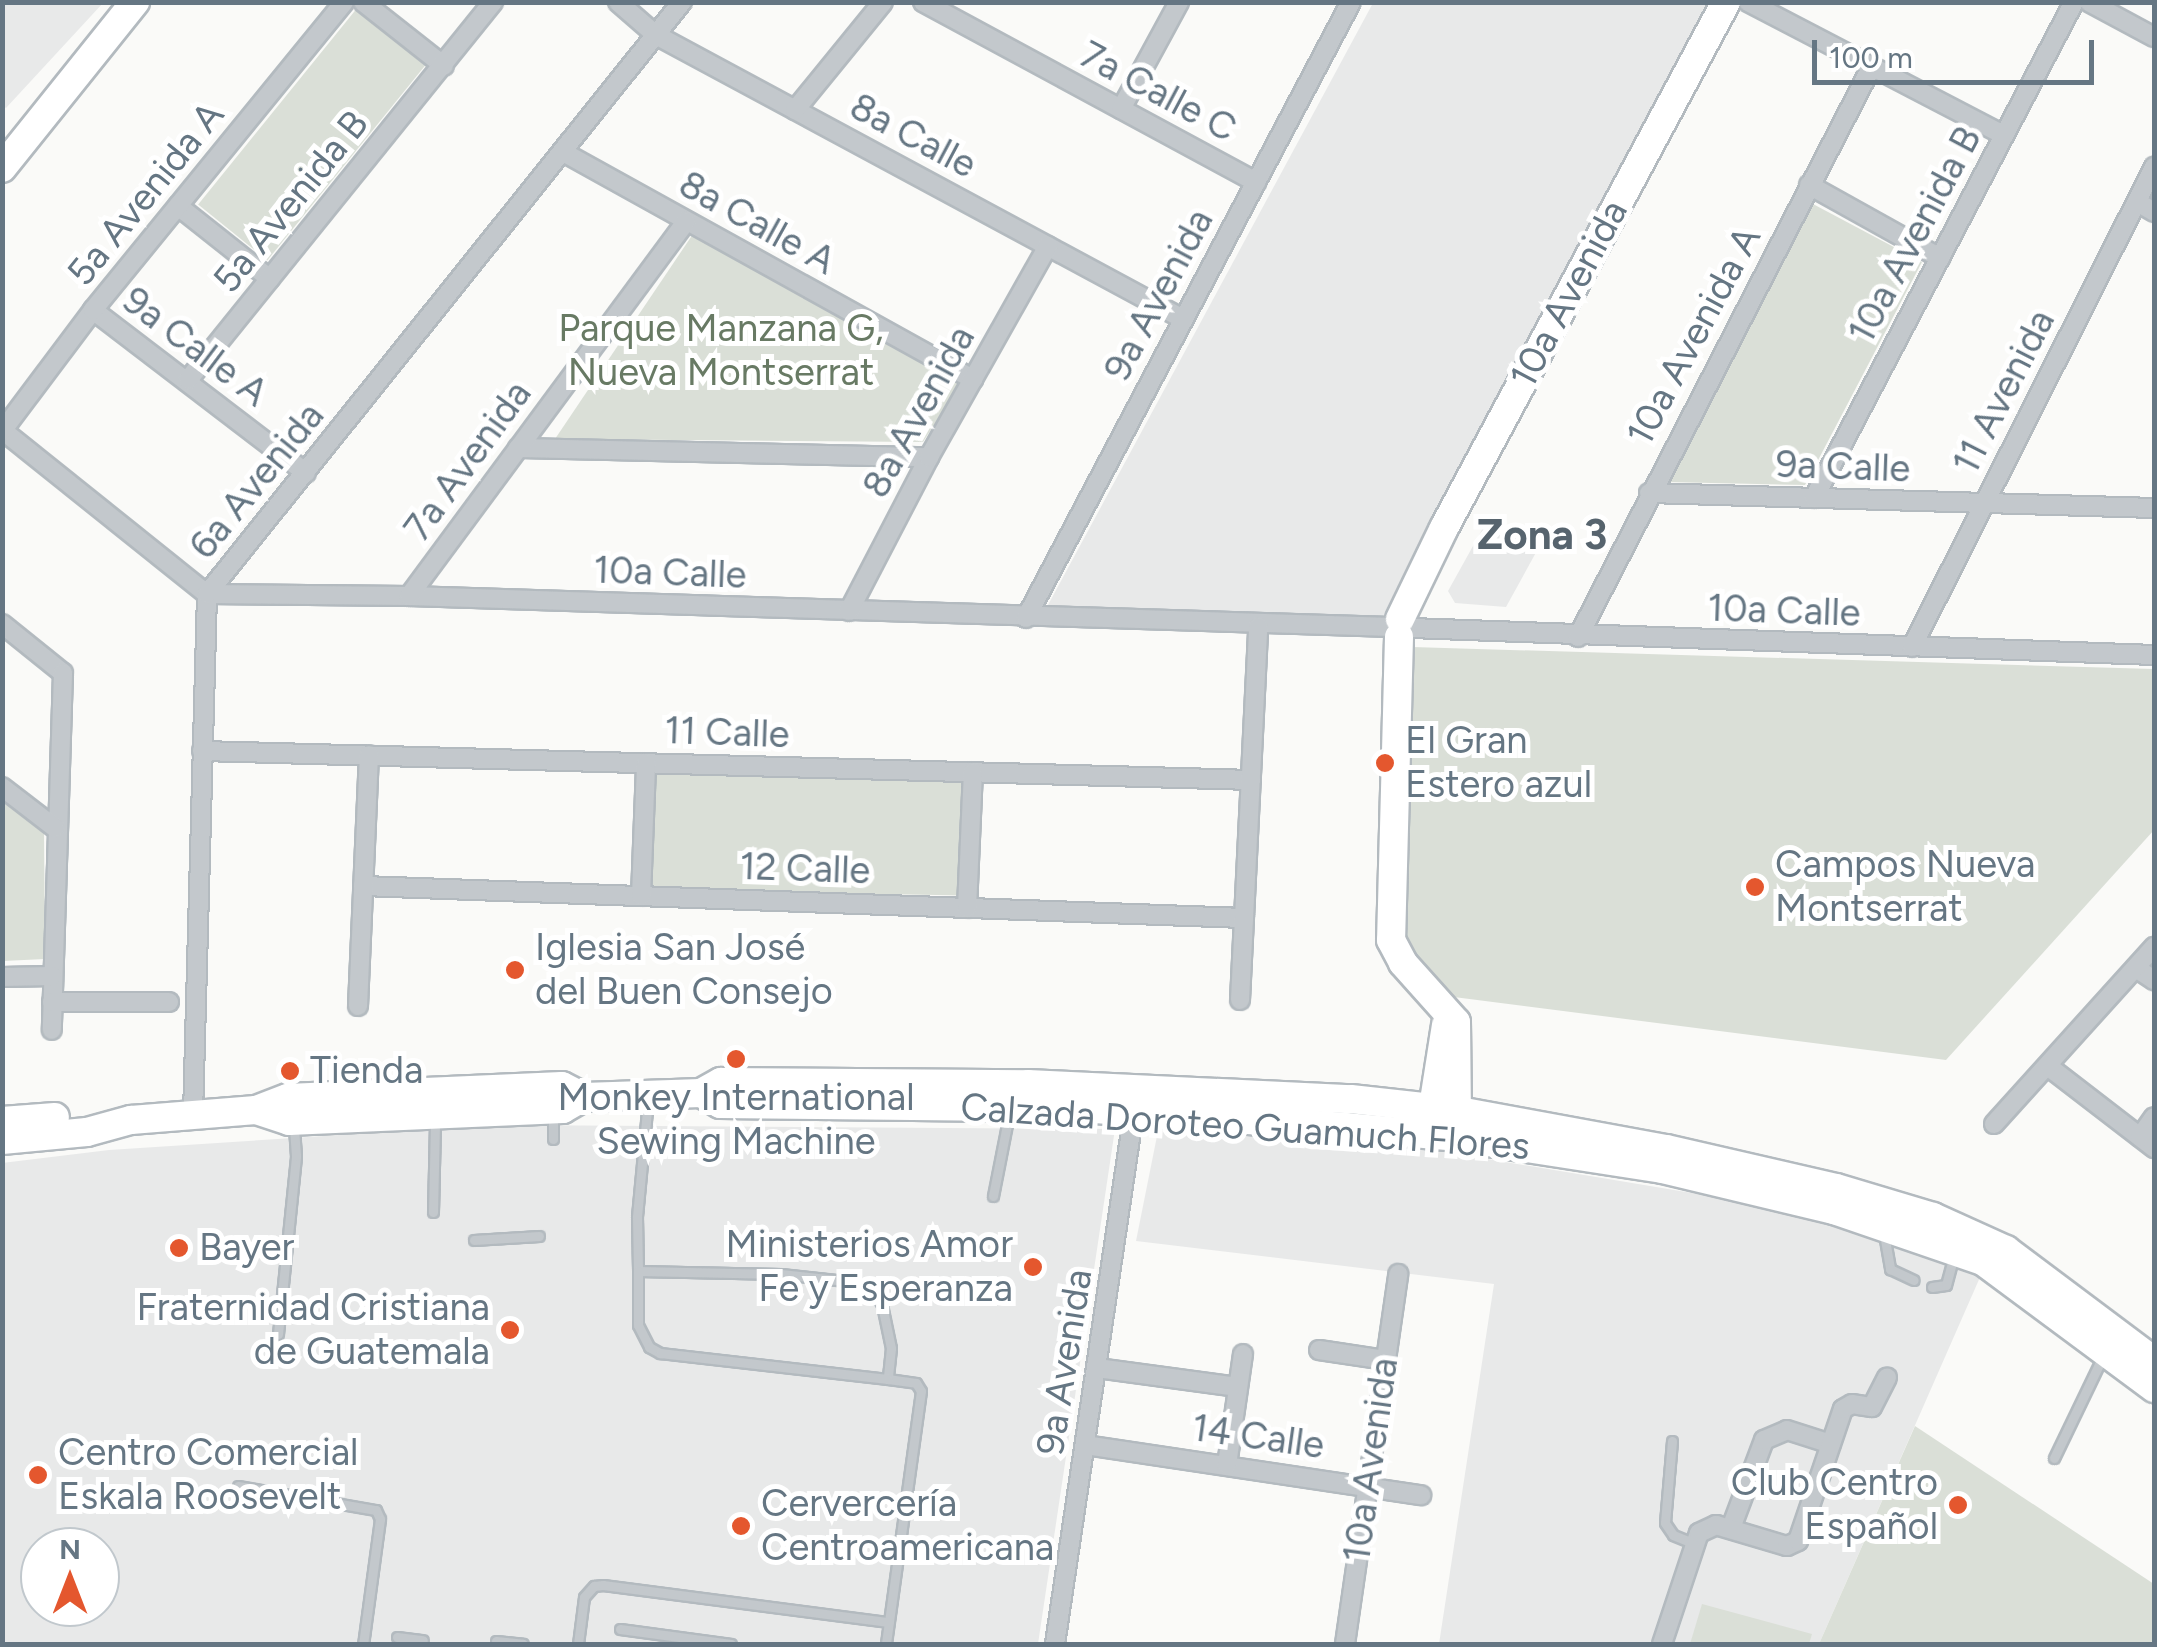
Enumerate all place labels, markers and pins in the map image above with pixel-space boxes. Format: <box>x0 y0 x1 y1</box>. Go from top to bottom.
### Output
place label: El Gran Estero azul <box>1405 718 1592 808</box>
marker: El Gran Estero azul <box>1374 752 1396 774</box>
place label: Campos Nueva Montserrat <box>1775 842 2035 932</box>
marker: Campos Nueva Montserrat <box>1744 876 1766 898</box>
place label: Iglesia San José del Buen Consejo <box>535 925 833 1014</box>
marker: Iglesia San José del Buen Consejo <box>504 959 526 981</box>
place label: Tienda <box>310 1048 423 1094</box>
marker: Monkey International Sewing Machine <box>725 1048 747 1070</box>
marker: Tienda <box>279 1060 301 1082</box>
place label: Monkey International Sewing Machine <box>557 1075 915 1164</box>
place label: Ministerios Amor Fe y Esperanza <box>726 1222 1013 1312</box>
place label: Bayer <box>199 1225 294 1271</box>
marker: Bayer <box>168 1237 190 1259</box>
marker: Ministerios Amor Fe y Esperanza <box>1022 1256 1044 1278</box>
place label: Fraternidad Cristiana de Guatemala <box>136 1285 490 1375</box>
marker: Fraternidad Cristiana de Guatemala <box>499 1319 521 1341</box>
place label: Centro Comercial Eskala Roosevelt <box>58 1430 358 1520</box>
place label: Club Centro Español <box>1731 1460 1938 1550</box>
marker: Centro Comercial Eskala Roosevelt <box>27 1464 49 1486</box>
place label: Cervercería Centroamericana <box>761 1481 1054 1570</box>
marker: Club Centro Español <box>1947 1494 1969 1516</box>
marker: Cervercería Centroamericana <box>730 1515 752 1537</box>

